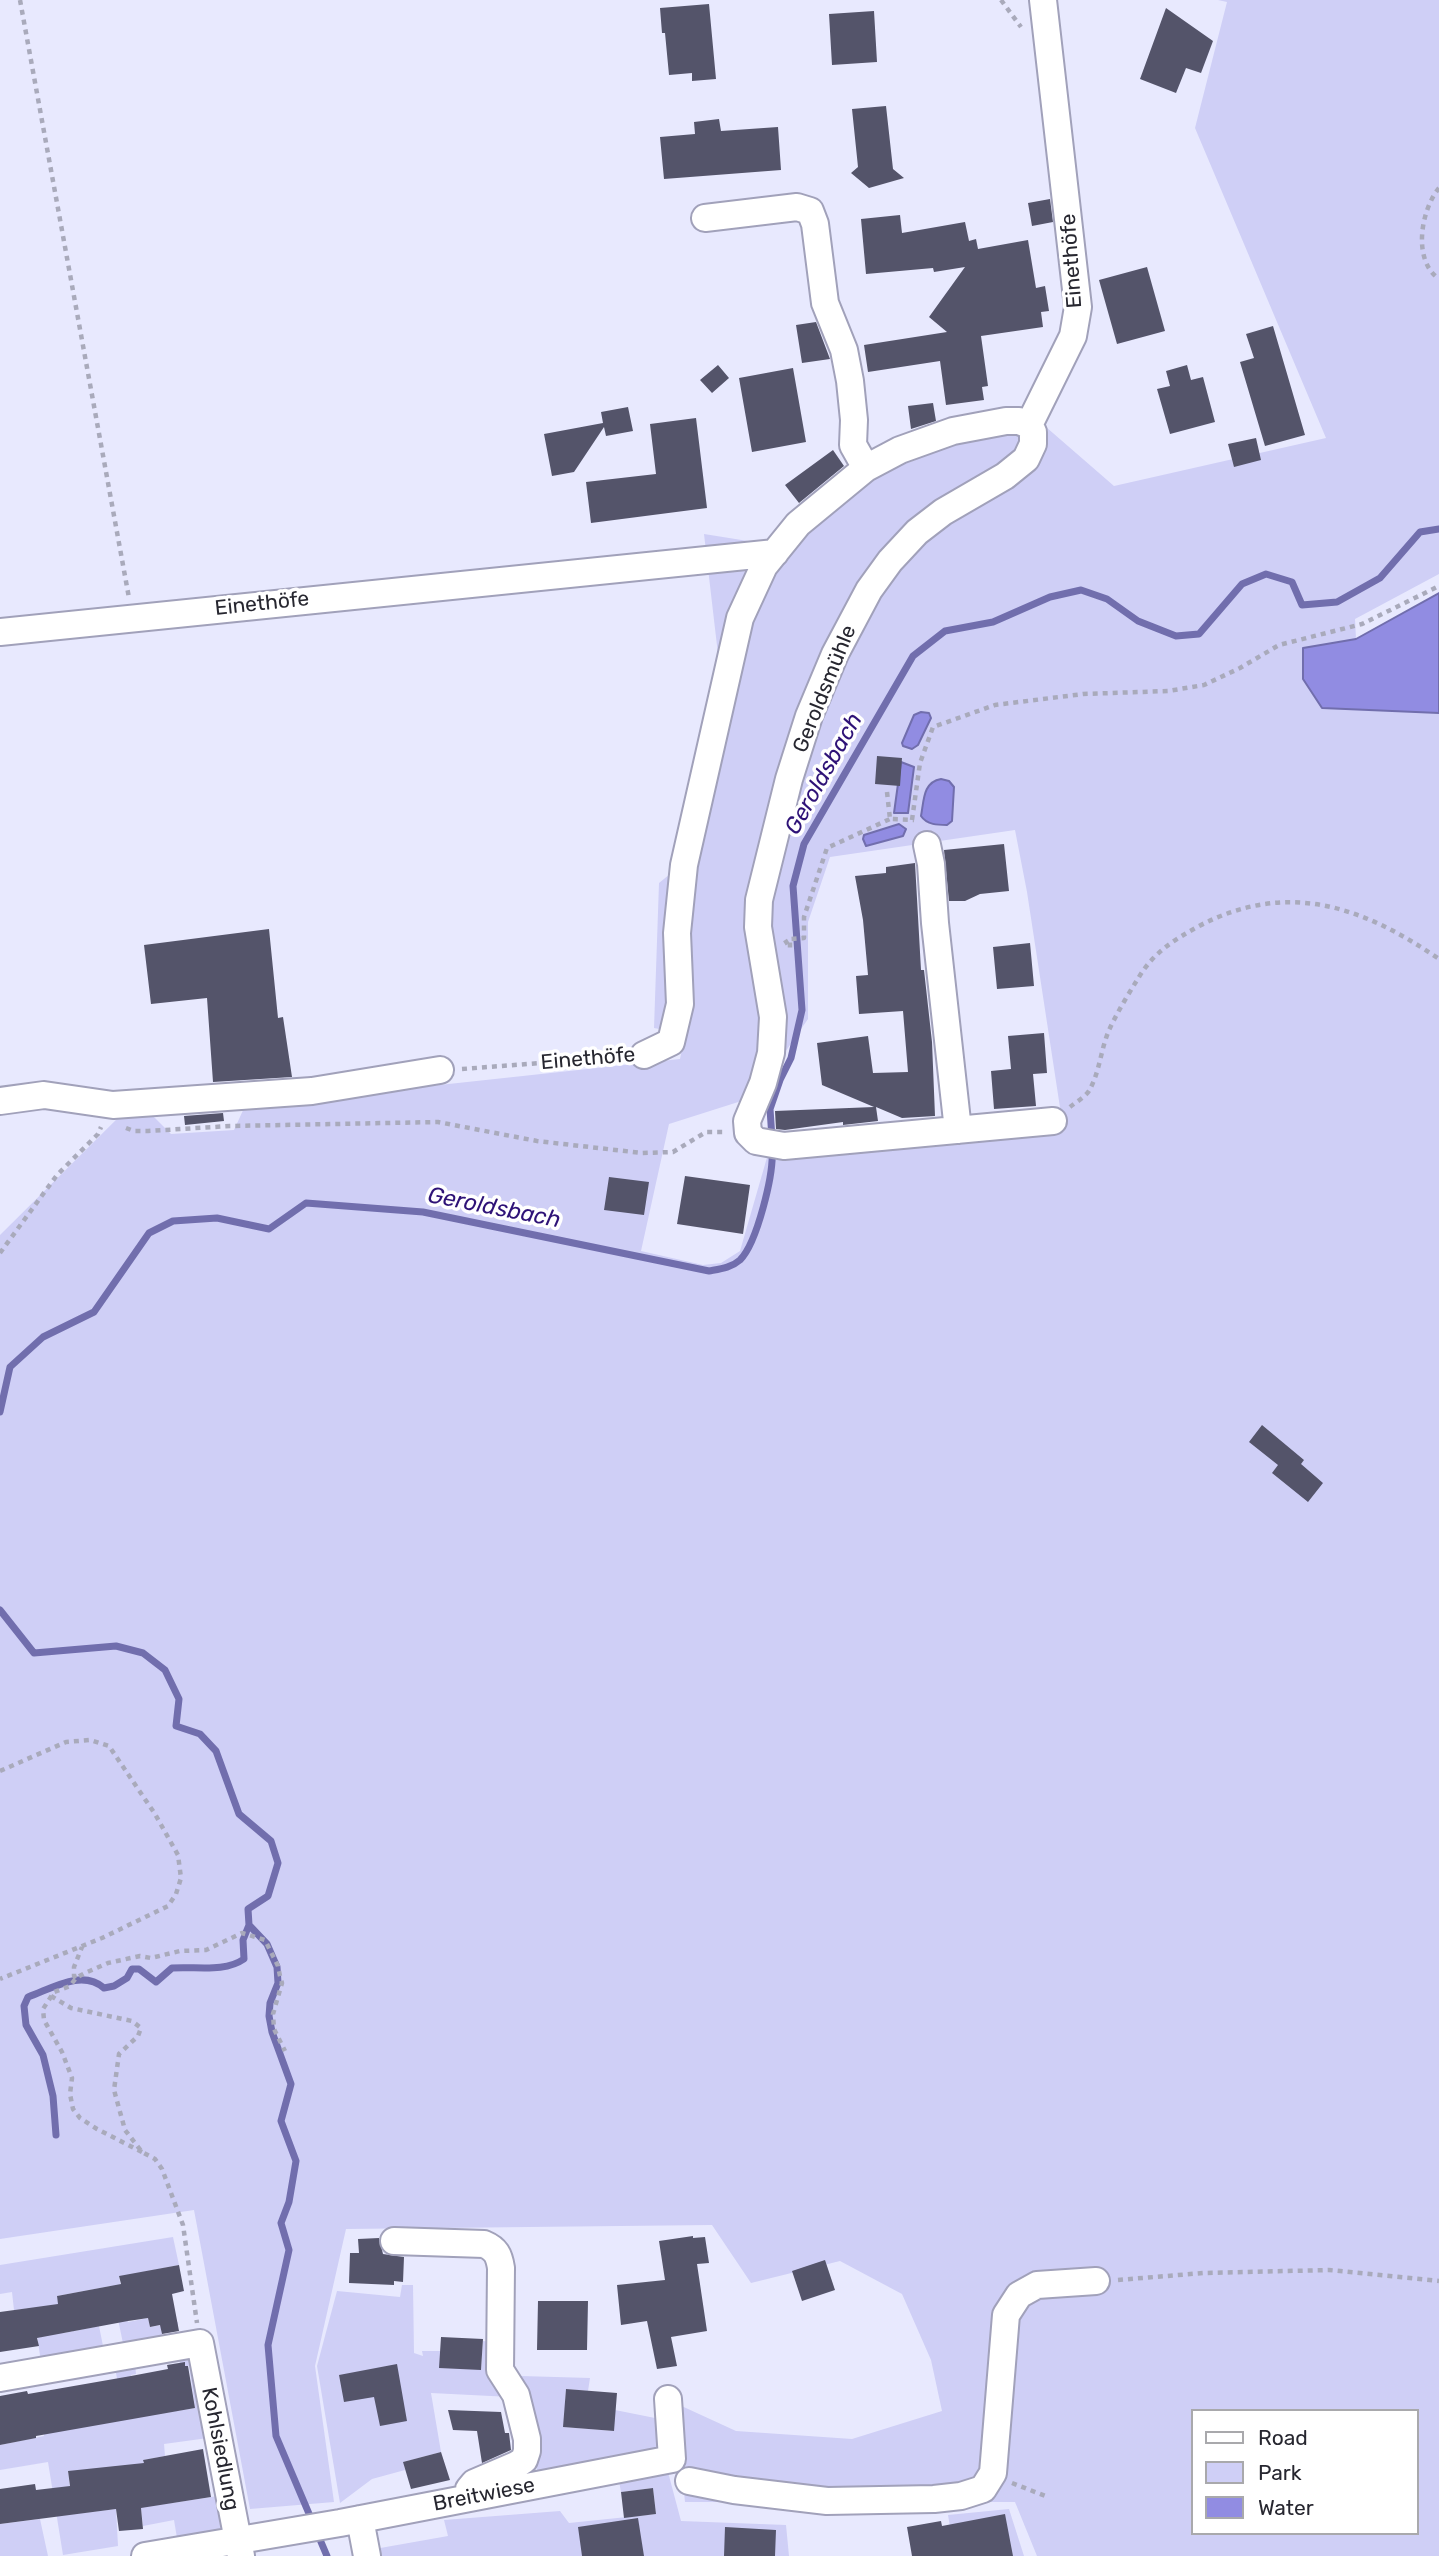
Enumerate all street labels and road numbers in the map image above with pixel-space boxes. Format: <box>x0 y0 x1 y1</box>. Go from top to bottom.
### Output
street label: Einethöfe <box>1056 213 1088 309</box>
street label: Einethöfe <box>214 587 310 621</box>
street label: Geroldsmühle <box>788 622 862 756</box>
street label: Einethöfe <box>540 1042 636 1076</box>
street label: Kohlsiedlung <box>196 2385 244 2513</box>
street label: Breitwiese <box>431 2473 537 2517</box>

